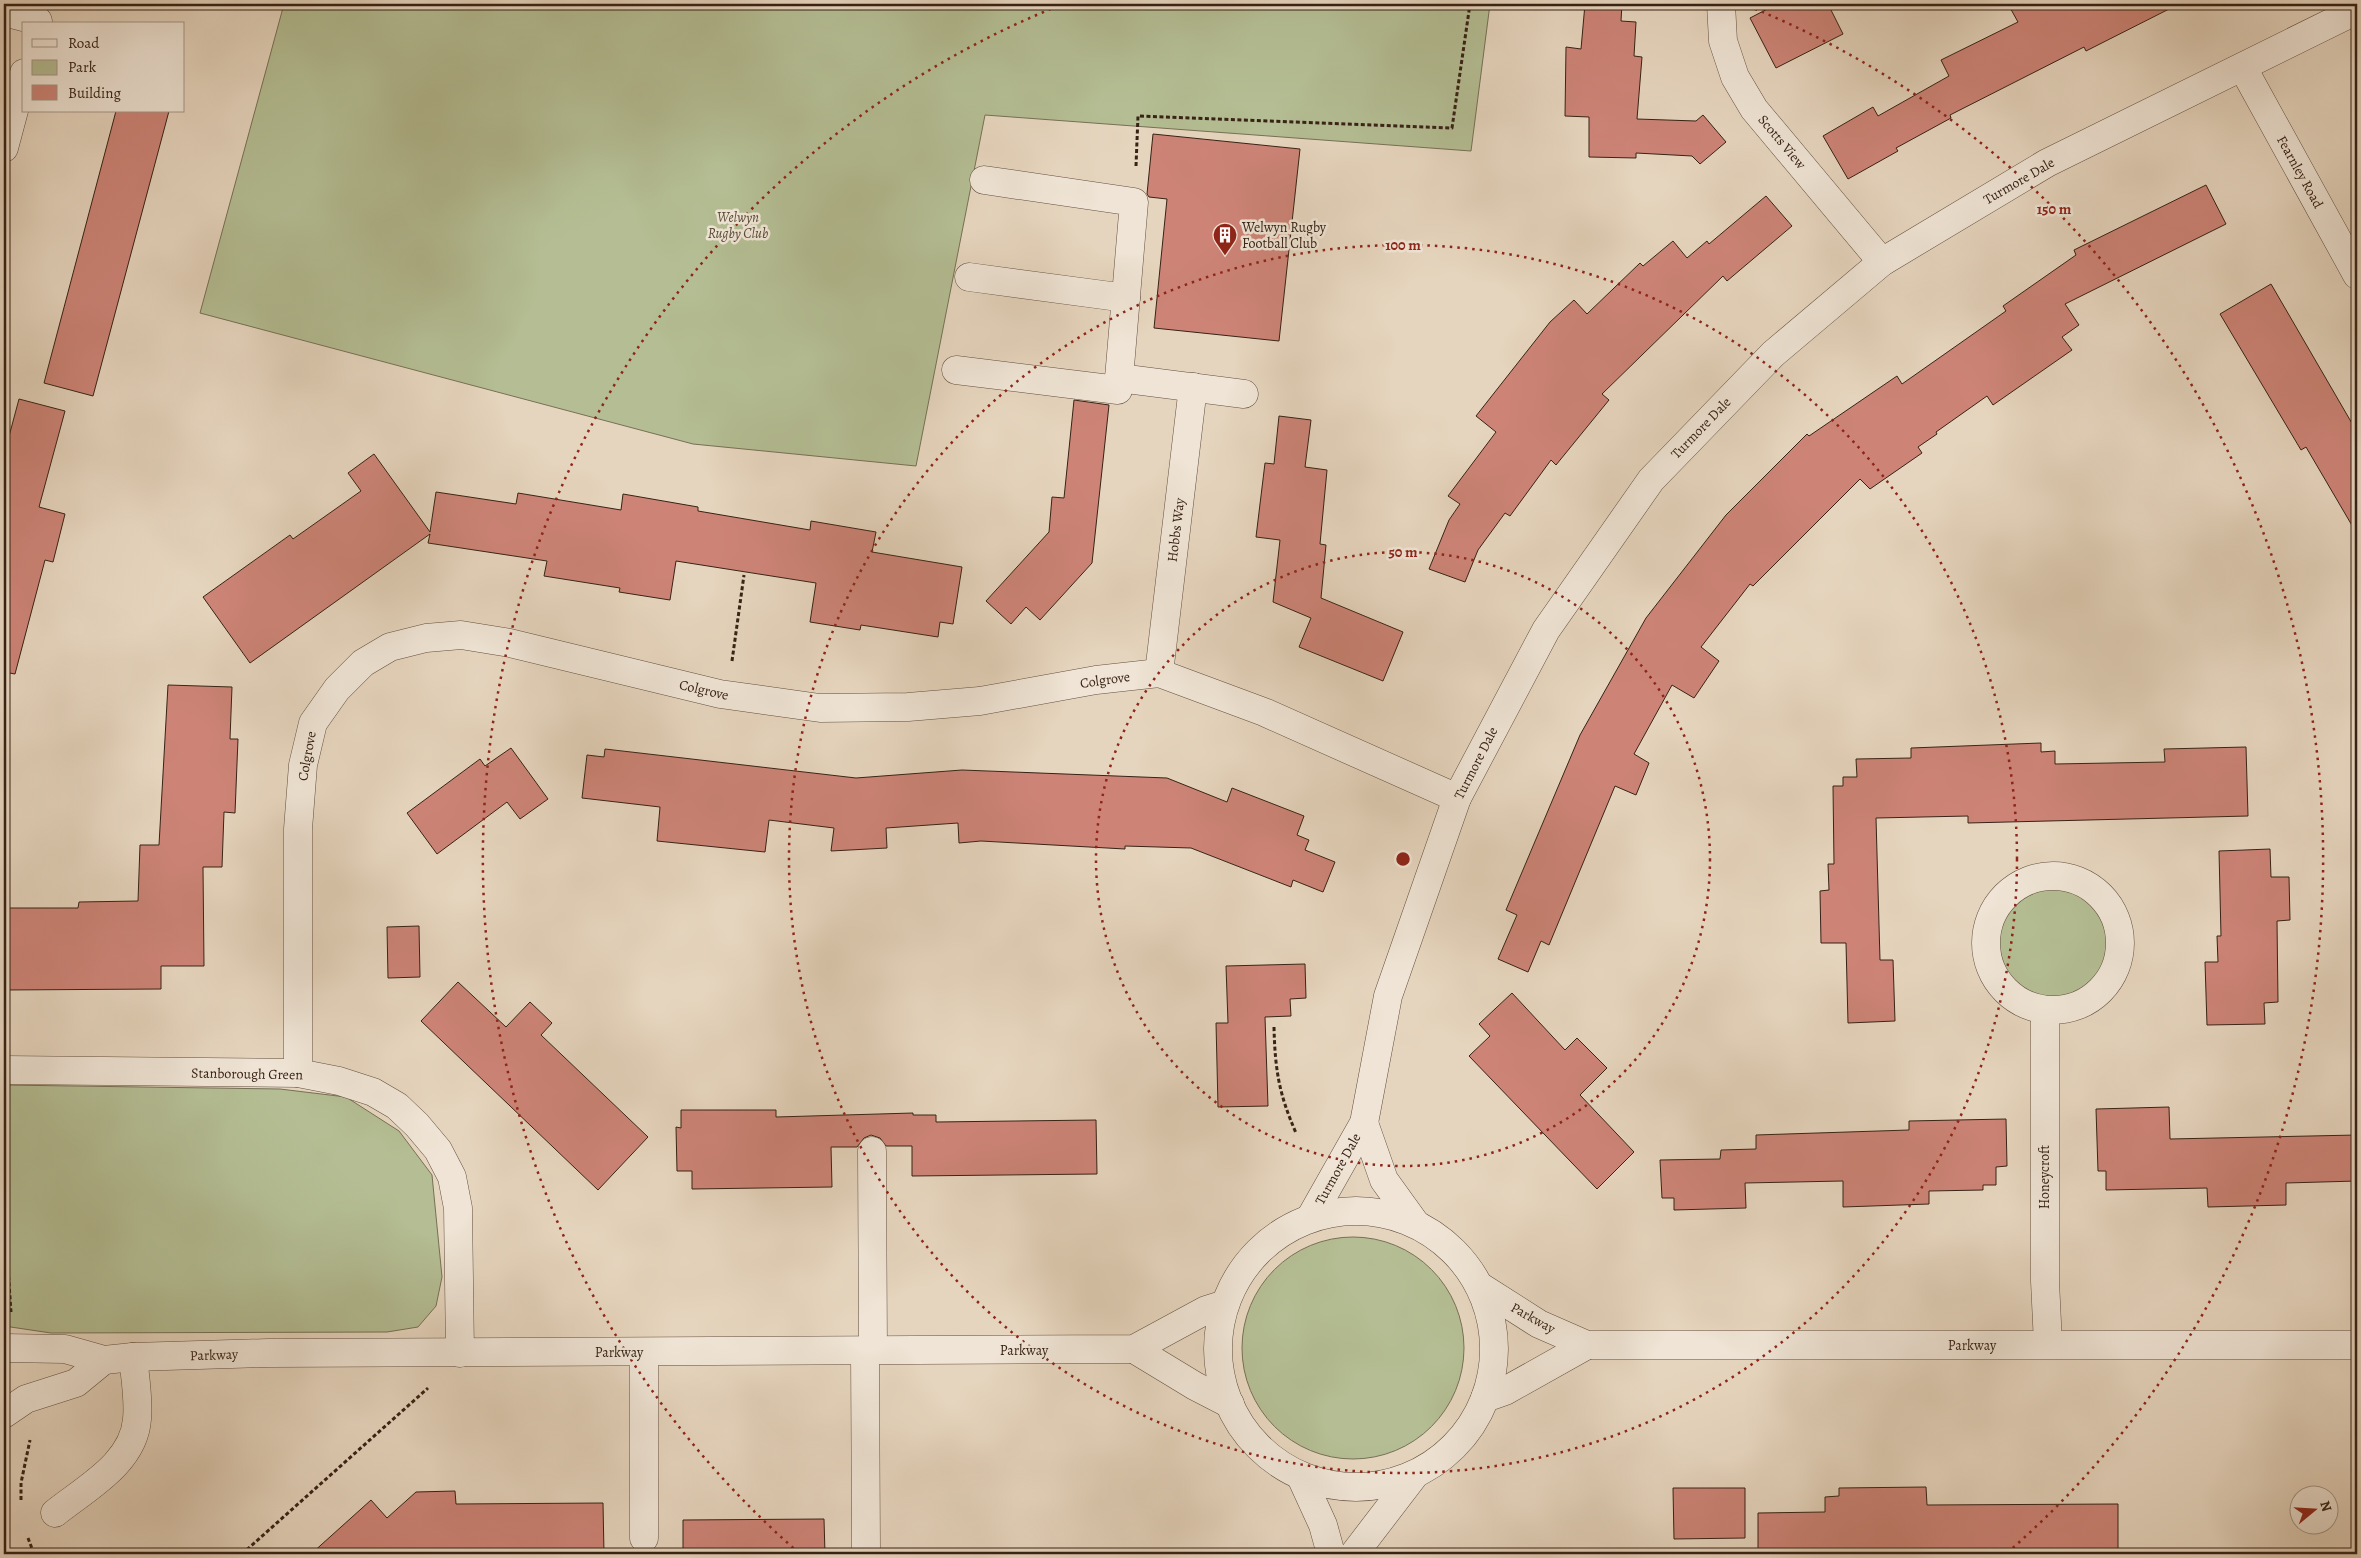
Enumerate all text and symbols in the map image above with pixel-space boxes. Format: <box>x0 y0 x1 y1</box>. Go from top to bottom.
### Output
legend <box>22 22 185 112</box>
text: Road <box>68 33 100 53</box>
text: Park <box>68 57 97 77</box>
text: Building <box>68 83 121 103</box>
street label: Scotts View <box>1754 111 1810 173</box>
street label: Fearnley Road <box>2272 132 2328 212</box>
street label: Turmore Dale <box>1980 153 2058 209</box>
text: 150 m <box>2037 199 2072 219</box>
park label: Welwyn Rugby Club <box>708 208 768 243</box>
place label: Welwyn Rugby Football Club <box>1241 218 1327 253</box>
building icon: Welwyn Rugby Football Club <box>1212 222 1238 256</box>
text: 100 m <box>1385 235 1421 255</box>
street label: Turmore Dale <box>1667 393 1735 463</box>
street label: Hobbs Way <box>1163 496 1189 563</box>
text: 50 m <box>1388 542 1418 562</box>
street label: Colgrove <box>1079 667 1131 693</box>
street label: Colgrove <box>677 675 731 705</box>
street label: Turmore Dale <box>1450 723 1502 803</box>
street label: Colgrove <box>293 730 321 782</box>
centre of rings <box>1394 850 1412 868</box>
street label: Stanborough Green <box>191 1064 303 1084</box>
street label: Turmore Dale <box>1311 1130 1365 1208</box>
street label: Honeycroft <box>2035 1144 2054 1209</box>
street label: Parkway <box>1507 1298 1559 1338</box>
street label: Parkway <box>1948 1336 1997 1355</box>
street label: Parkway <box>1000 1341 1049 1360</box>
street label: Parkway <box>595 1343 644 1362</box>
street label: Parkway <box>189 1345 239 1365</box>
north arrow <box>2288 1486 2338 1536</box>
text: N <box>2315 1498 2336 1514</box>

